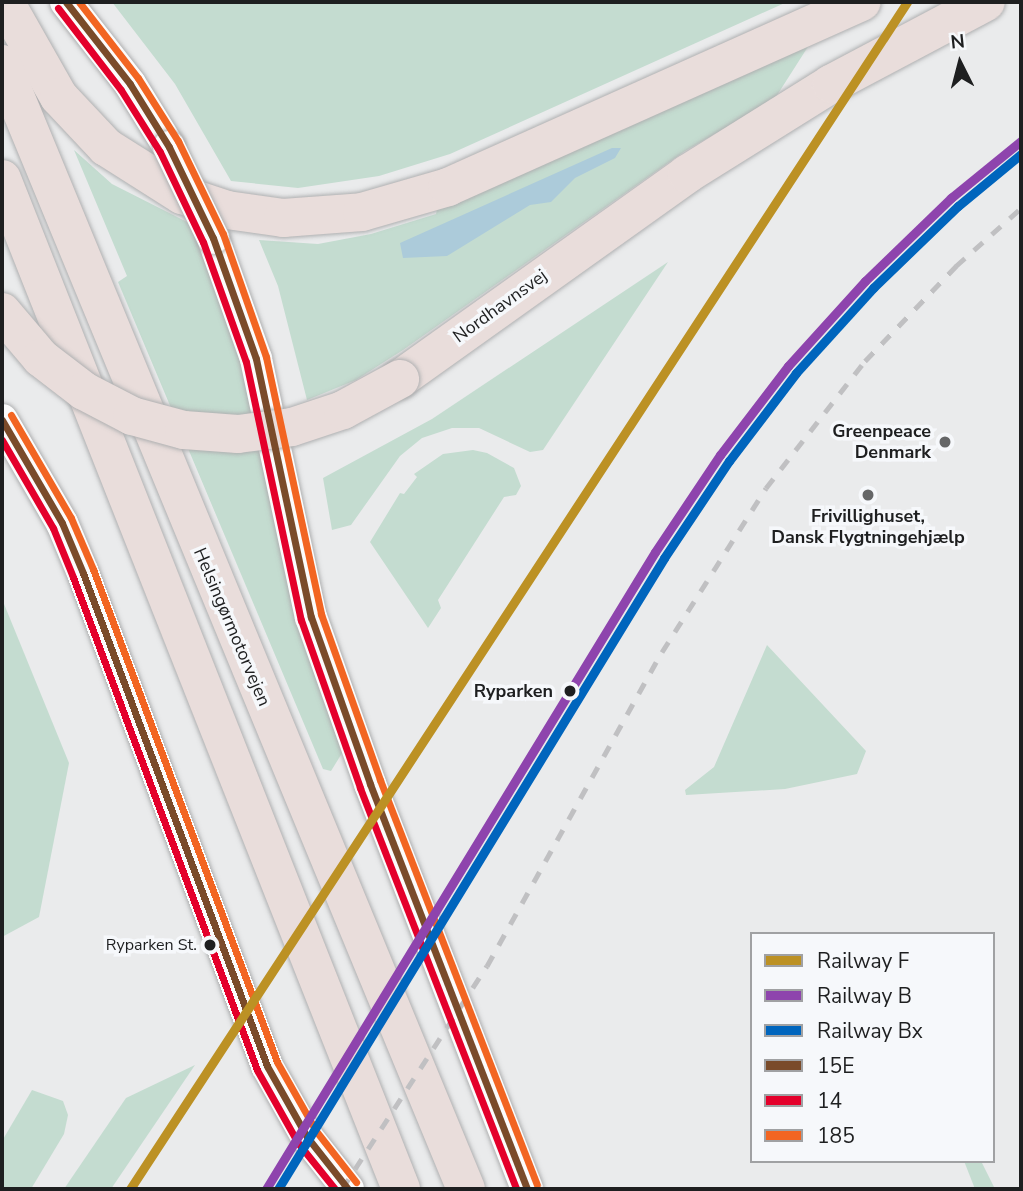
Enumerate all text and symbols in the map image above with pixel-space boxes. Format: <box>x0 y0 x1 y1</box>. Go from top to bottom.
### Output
north arrow <box>925 28 995 98</box>
text: N <box>949 28 966 56</box>
street label: Nordhavnsvej <box>449 265 551 347</box>
place label: Greenpeace Denmark <box>832 421 931 464</box>
marker: Greenpeace Denmark <box>937 434 953 450</box>
marker: Frivillighuset, Dansk Flygtningehjælp <box>860 487 876 503</box>
place label: Frivillighuset, Dansk Flygtningehjælp <box>771 506 965 548</box>
street label: Helsingørmotorvejen <box>189 545 275 709</box>
place label: Ryparken <box>474 680 553 702</box>
marker: Ryparken <box>559 680 581 702</box>
legend <box>750 932 995 1163</box>
place label: Ryparken St. <box>106 935 197 955</box>
marker: Ryparken St. <box>203 938 217 952</box>
text: Railway F <box>817 947 909 975</box>
text: Railway B <box>817 982 912 1010</box>
text: Railway Bx <box>817 1017 923 1045</box>
text: 15E <box>817 1052 854 1080</box>
text: 14 <box>817 1087 842 1115</box>
text: 185 <box>817 1122 855 1150</box>

